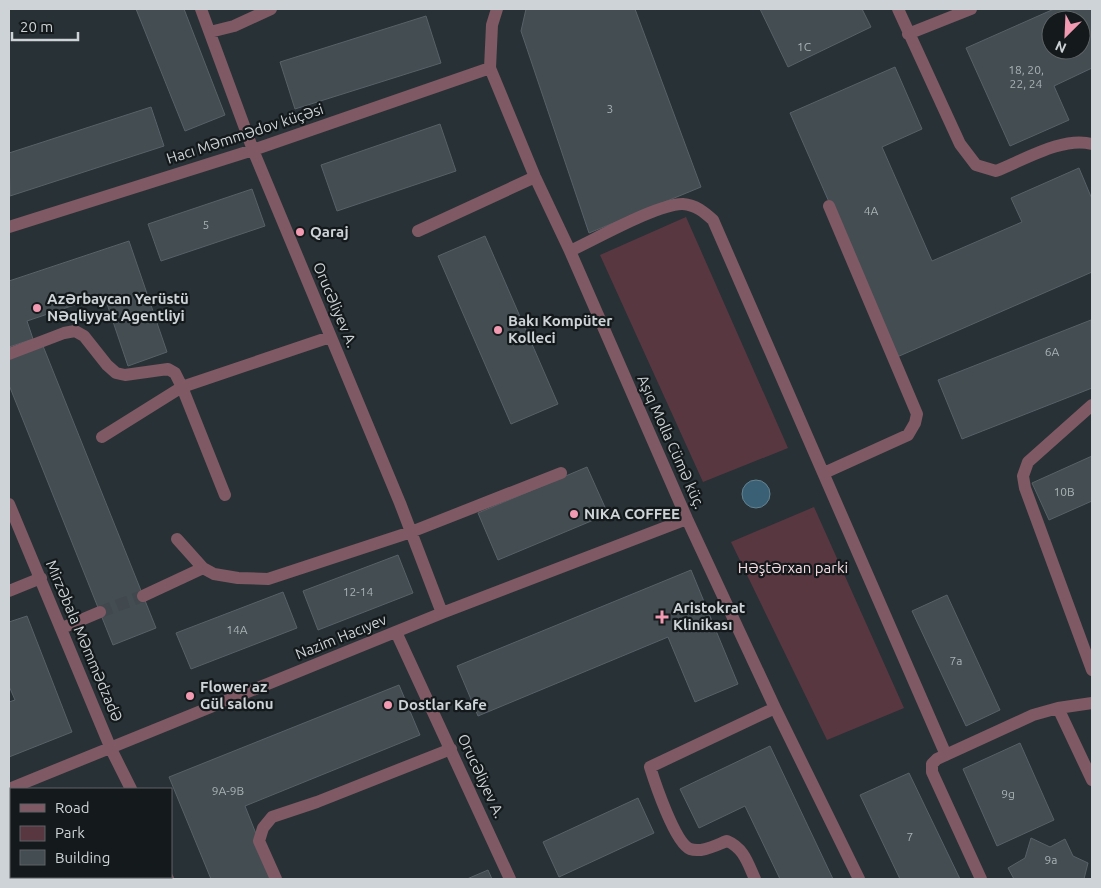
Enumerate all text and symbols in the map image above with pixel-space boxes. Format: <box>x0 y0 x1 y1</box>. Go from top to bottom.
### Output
scale bar <box>12 10 79 42</box>
north arrow <box>1041 10 1091 60</box>
text: 20 m <box>20 18 53 35</box>
text: N <box>1053 37 1069 56</box>
house number: 1С <box>797 40 812 53</box>
house number: 18, 20, 22, 24 <box>1008 63 1044 90</box>
street label: Hacı Məmmədov küçəsi <box>164 100 326 167</box>
house number: 3 <box>607 102 613 115</box>
house number: 4A <box>864 204 878 217</box>
house number: 5 <box>203 218 209 231</box>
place label: Qaraj <box>310 223 349 240</box>
marker: Qaraj <box>294 226 306 238</box>
street label: Orucəliyev A. <box>310 260 361 350</box>
place label: Azərbaycan Yerüstü Nəqliyyat Agentliyi <box>47 290 189 324</box>
marker: Azərbaycan Yerüstü Nəqliyyat Agentliyi <box>31 302 43 314</box>
place label: Bakı Kompüter Kolleci <box>508 312 613 346</box>
marker: Bakı Kompüter Kolleci <box>492 324 504 336</box>
house number: 6A <box>1045 345 1059 358</box>
street label: Aşıq Molla Cümə küç. <box>634 372 709 511</box>
house number: 10B <box>1053 485 1075 498</box>
place label: NIKA COFFEE <box>584 505 680 522</box>
marker: NIKA COFFEE <box>568 508 580 520</box>
street label: Mirzəbala Məmmədzadə <box>43 557 126 724</box>
park label: Həştərxan parki <box>738 559 848 576</box>
house number: 12-14 <box>343 585 373 598</box>
place label: Aristokrat Klinikası <box>673 599 746 633</box>
street label: Nazim Hacıyev <box>293 610 390 663</box>
marker: Aristokrat Klinikası <box>655 610 669 624</box>
house number: 14A <box>226 623 248 636</box>
house number: 7a <box>950 654 962 667</box>
place label: Flower az Gül salonu <box>200 678 274 712</box>
marker: Flower az Gül salonu <box>184 690 196 702</box>
place label: Dostlar Kafe <box>398 696 487 713</box>
marker: Dostlar Kafe <box>382 699 394 711</box>
street label: Orucəliyev A. <box>455 731 508 821</box>
house number: 9A-9B <box>212 784 244 797</box>
house number: 9g <box>1001 787 1015 800</box>
legend <box>10 788 172 878</box>
text: Road <box>55 799 90 816</box>
text: Park <box>55 824 85 841</box>
house number: 7 <box>907 830 913 843</box>
text: Building <box>55 849 110 866</box>
house number: 9a <box>1045 853 1057 866</box>

